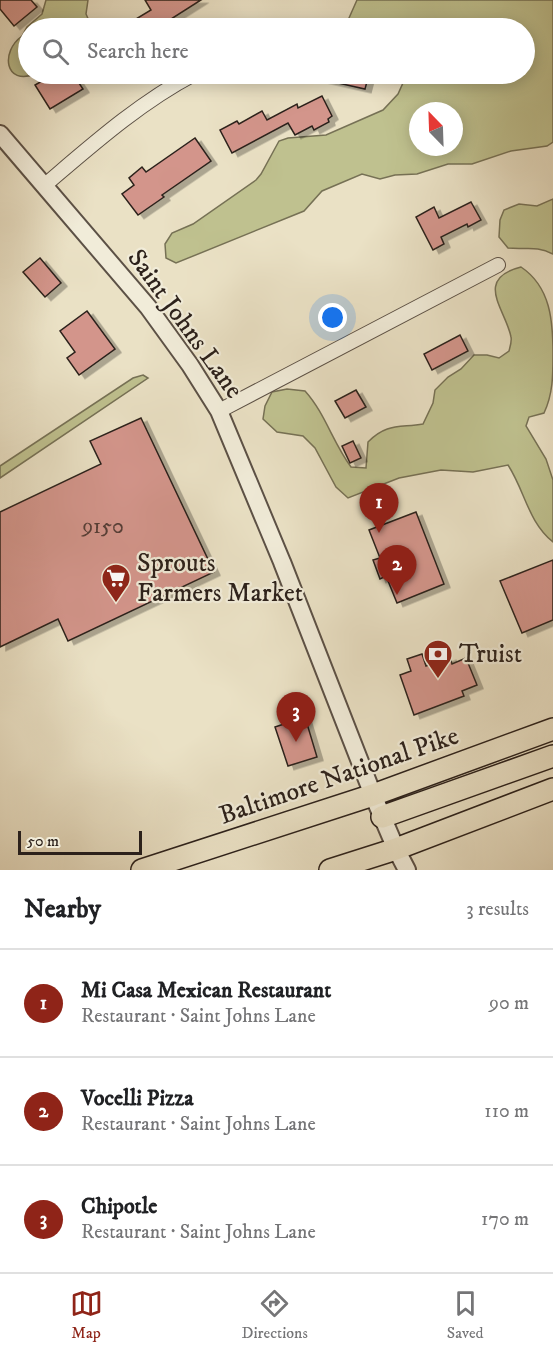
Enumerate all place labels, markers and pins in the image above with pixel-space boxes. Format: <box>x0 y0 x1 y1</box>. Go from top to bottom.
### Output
pin: 1 <box>360 484 398 533</box>
pin: 2 <box>378 546 416 595</box>
place label: Sprouts Farmers Market <box>137 547 303 610</box>
supermarket icon: Sprouts Farmers Market <box>100 562 132 604</box>
bank icon: Truist <box>422 638 454 680</box>
place label: Truist <box>459 638 522 671</box>
pin: 3 <box>276 692 316 742</box>

